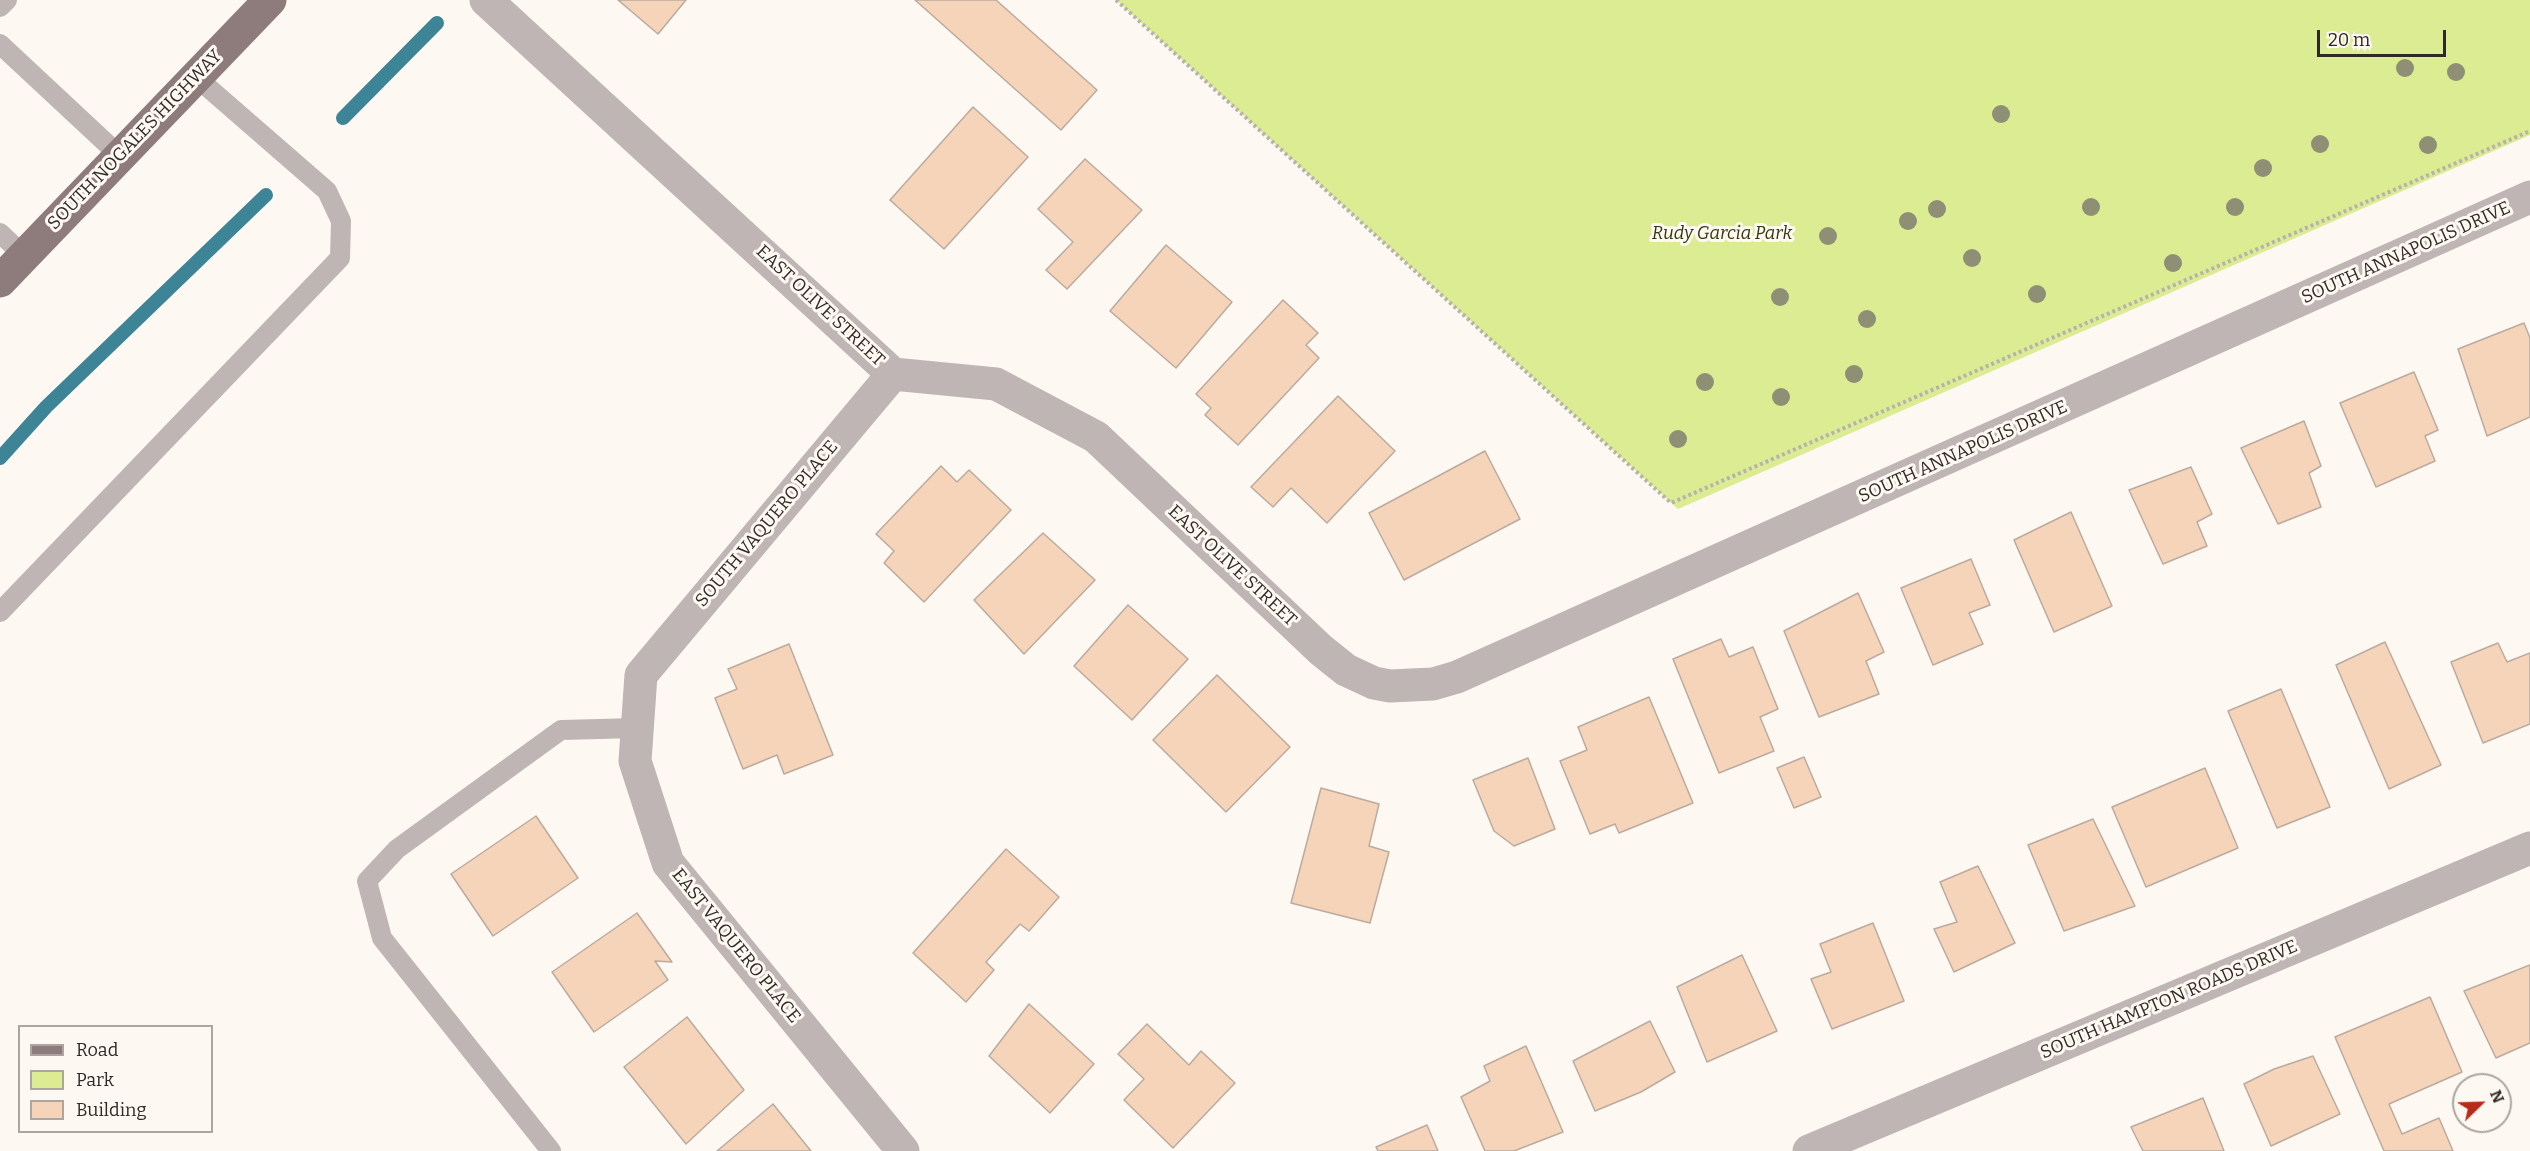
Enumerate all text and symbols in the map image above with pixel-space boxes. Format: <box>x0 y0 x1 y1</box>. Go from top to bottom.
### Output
scale bar <box>2320 18 2449 56</box>
text: 20 m <box>2328 29 2370 51</box>
street label: SOUTH NOGALES HIGHWAY <box>43 46 227 234</box>
street label: SOUTH ANNAPOLIS DRIVE <box>2298 197 2514 309</box>
park label: Rudy Garcia Park <box>1652 223 1792 245</box>
street label: EAST OLIVE STREET <box>751 241 889 371</box>
street label: SOUTH ANNAPOLIS DRIVE <box>1855 396 2071 508</box>
street label: SOUTH VAQUERO PLACE <box>691 436 843 612</box>
street label: EAST OLIVE STREET <box>1163 501 1301 631</box>
street label: EAST VAQUERO PLACE <box>667 864 805 1028</box>
street label: SOUTH HAMPTON ROADS DRIVE <box>2037 936 2301 1064</box>
legend <box>18 1025 213 1133</box>
text: Road <box>76 1039 118 1061</box>
text: Park <box>76 1069 114 1091</box>
north arrow <box>2452 1073 2512 1133</box>
text: N <box>2486 1087 2508 1106</box>
text: Building <box>76 1099 147 1121</box>

